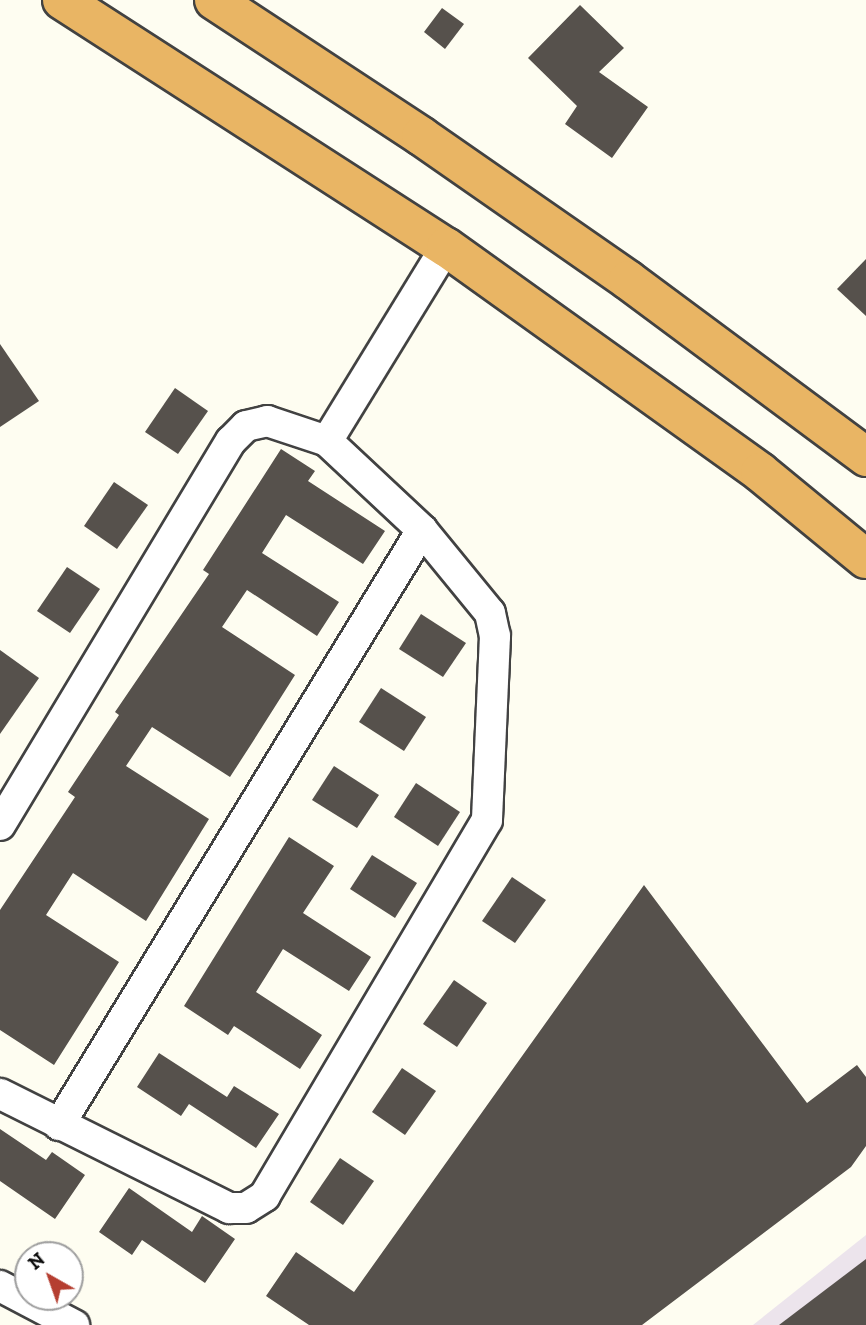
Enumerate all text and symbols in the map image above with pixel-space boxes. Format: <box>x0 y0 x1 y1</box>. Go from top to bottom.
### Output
north arrow <box>14 1241 84 1311</box>
text: N <box>24 1248 49 1275</box>

